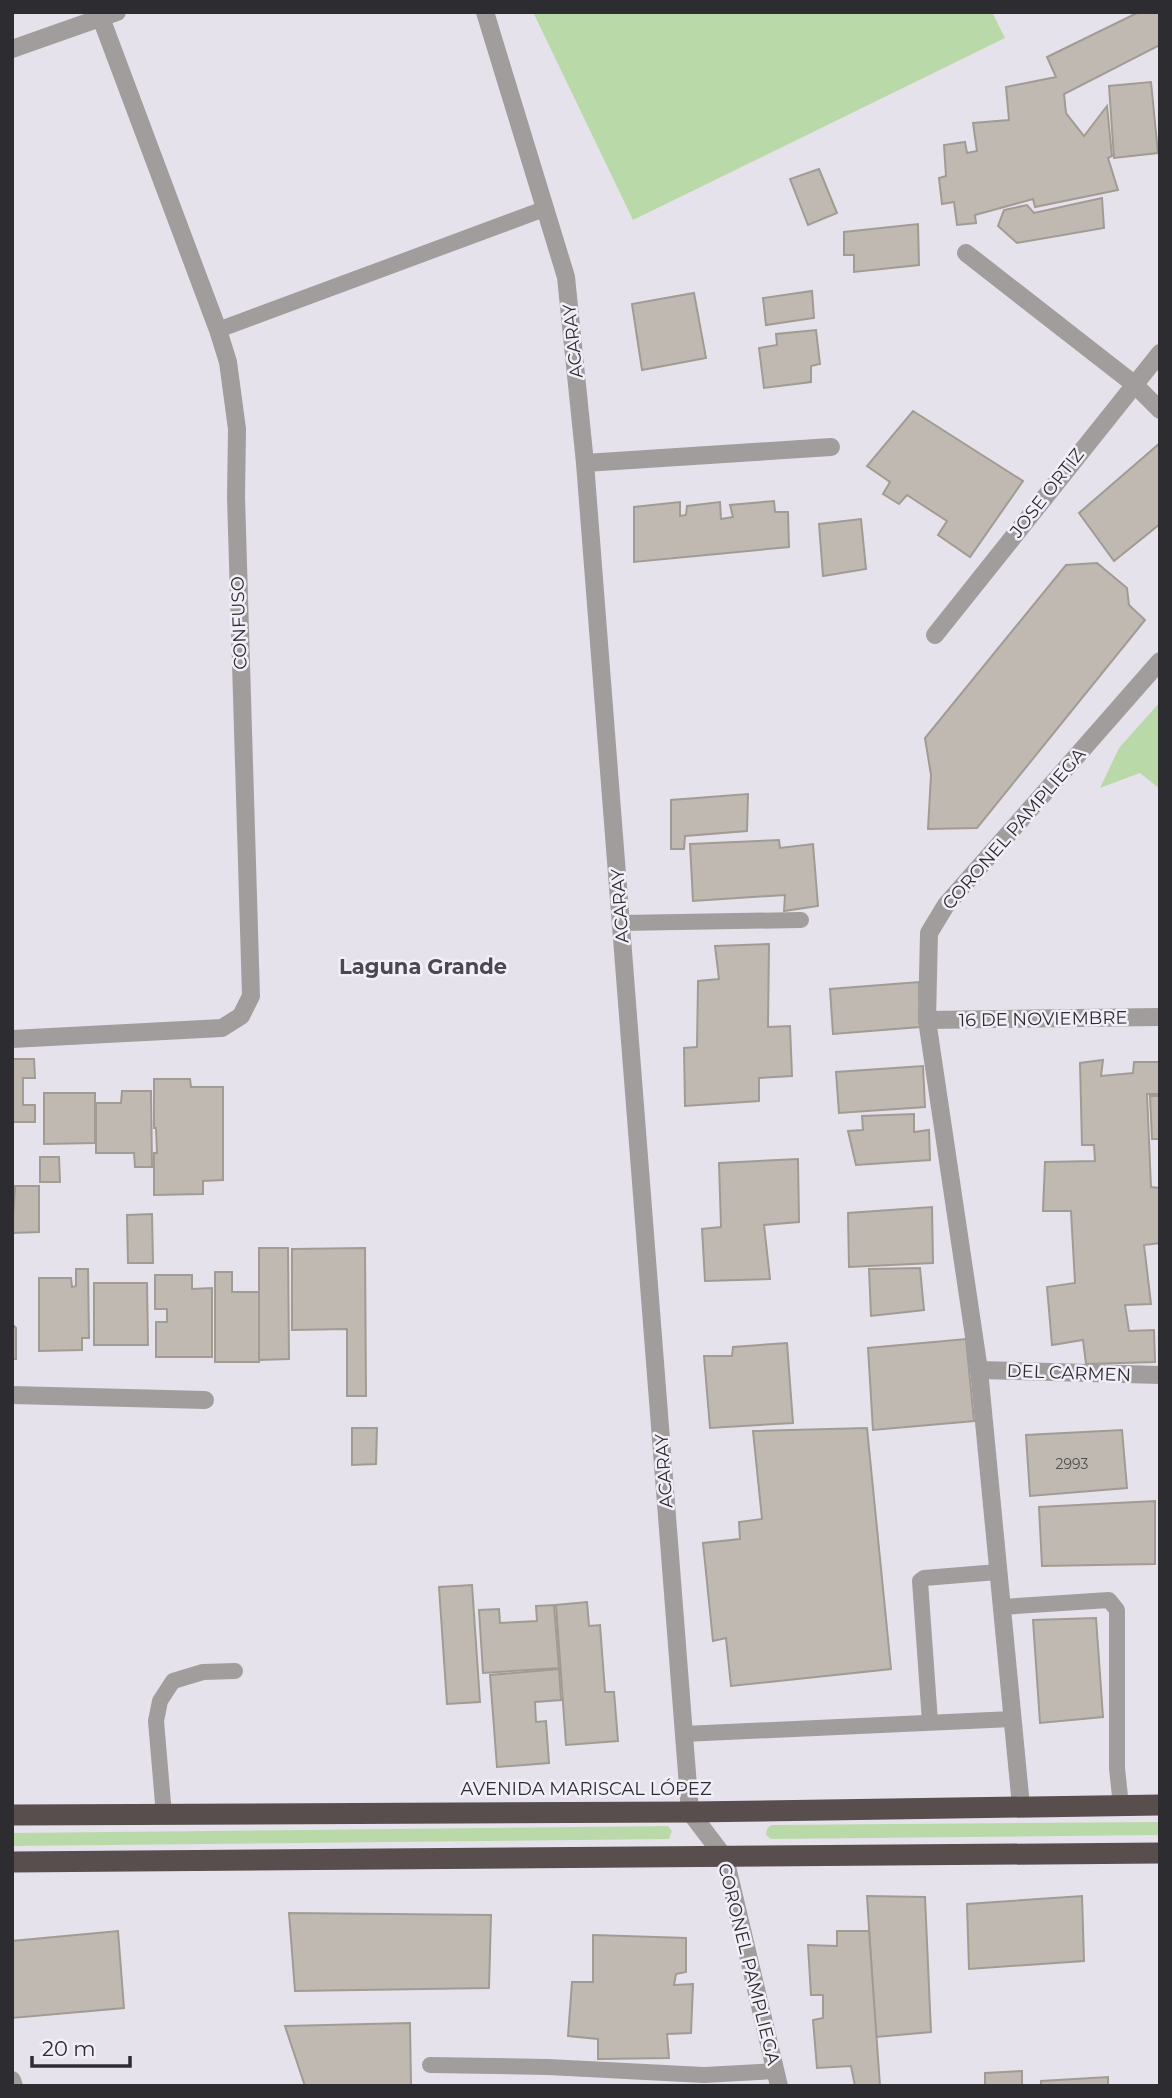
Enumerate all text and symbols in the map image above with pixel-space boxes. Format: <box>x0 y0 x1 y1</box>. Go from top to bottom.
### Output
street label: ACARAY <box>558 302 588 379</box>
street label: JOSE ORTIZ <box>1005 444 1089 543</box>
street label: CONFUSO <box>226 576 252 670</box>
street label: CORONEL PAMPLIEGA <box>938 744 1090 914</box>
street label: ACARAY <box>606 867 634 944</box>
district label: Laguna Grande <box>339 954 507 979</box>
street label: 16 DE NOVIEMBRE <box>958 1007 1128 1031</box>
street label: DEL CARMEN <box>1006 1360 1132 1386</box>
street label: ACARAY <box>650 1432 678 1509</box>
house number: 2993 <box>1056 1455 1088 1473</box>
street label: AVENIDA MARISCAL LÓPEZ <box>460 1778 712 1800</box>
street label: CORONEL PAMPLIEGA <box>713 1861 785 2067</box>
scale bar <box>32 2024 130 2068</box>
text: 20 m <box>42 2036 96 2061</box>

